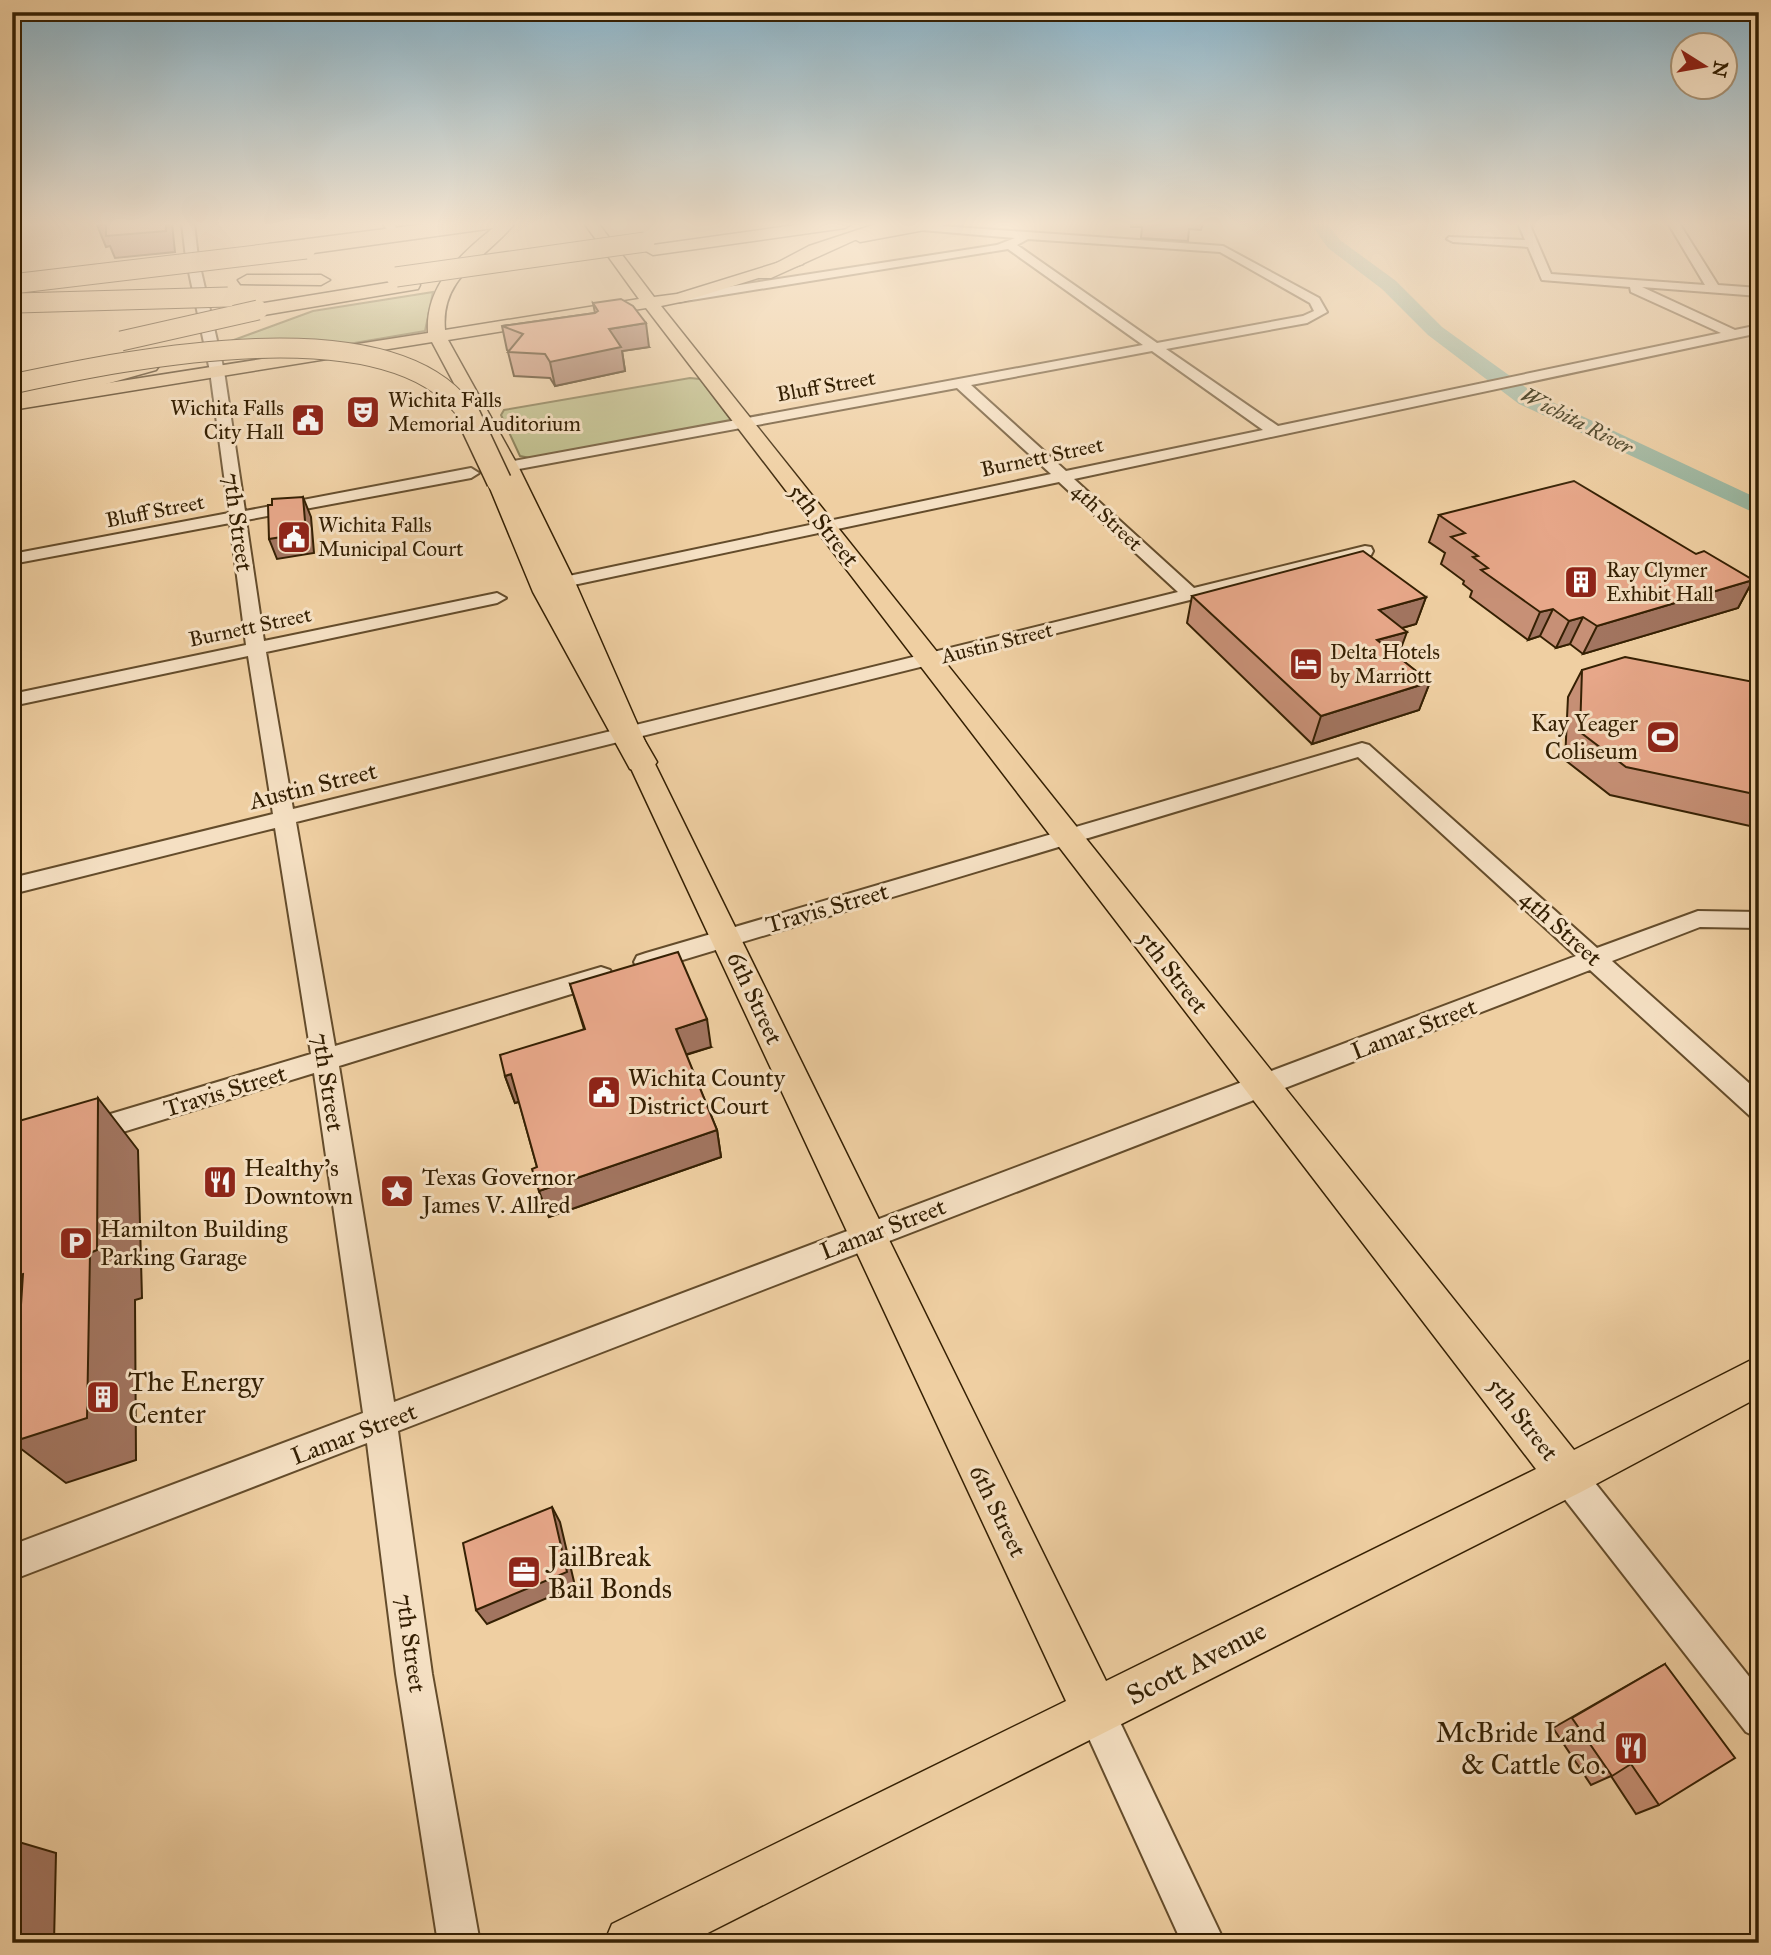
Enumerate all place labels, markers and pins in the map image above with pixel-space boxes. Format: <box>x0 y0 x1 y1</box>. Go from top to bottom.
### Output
place label: Wichita Falls Memorial Auditorium <box>388 387 581 437</box>
theatre icon: Wichita Falls Memorial Auditorium <box>344 393 382 431</box>
place label: Wichita Falls City Hall <box>170 395 284 445</box>
public building icon: Wichita Falls City Hall <box>289 401 327 439</box>
place label: Wichita Falls Municipal Court <box>318 512 464 562</box>
public building icon: Wichita Falls Municipal Court <box>275 518 313 556</box>
place label: Ray Clymer Exhibit Hall <box>1606 557 1714 607</box>
building icon: Ray Clymer Exhibit Hall <box>1562 563 1600 601</box>
place label: Delta Hotels by Marriott <box>1330 639 1440 689</box>
hotel icon: Delta Hotels by Marriott <box>1287 645 1325 683</box>
place label: Kay Yeager Coliseum <box>1531 708 1638 766</box>
sports icon: Kay Yeager Coliseum <box>1644 718 1682 756</box>
place label: Wichita County District Court <box>628 1063 786 1121</box>
public building icon: Wichita County District Court <box>585 1073 623 1111</box>
place label: Healthy's Downtown <box>244 1153 353 1211</box>
place label: Texas Governor James V. Allred <box>419 1162 575 1220</box>
restaurant icon: Healthy's Downtown <box>201 1163 239 1201</box>
place icon: Texas Governor James V. Allred <box>378 1172 416 1210</box>
place label: Hamilton Building Parking Garage <box>100 1214 288 1272</box>
parking icon: Hamilton Building Parking Garage <box>57 1224 95 1262</box>
place label: The Energy Center <box>128 1364 265 1431</box>
building icon: The Energy Center <box>84 1378 122 1416</box>
place label: JailBreak Bail Bonds <box>545 1539 672 1606</box>
office icon: JailBreak Bail Bonds <box>505 1553 543 1591</box>
place label: McBride Land & Cattle Co. <box>1436 1715 1606 1782</box>
restaurant icon: McBride Land & Cattle Co. <box>1612 1729 1650 1767</box>

